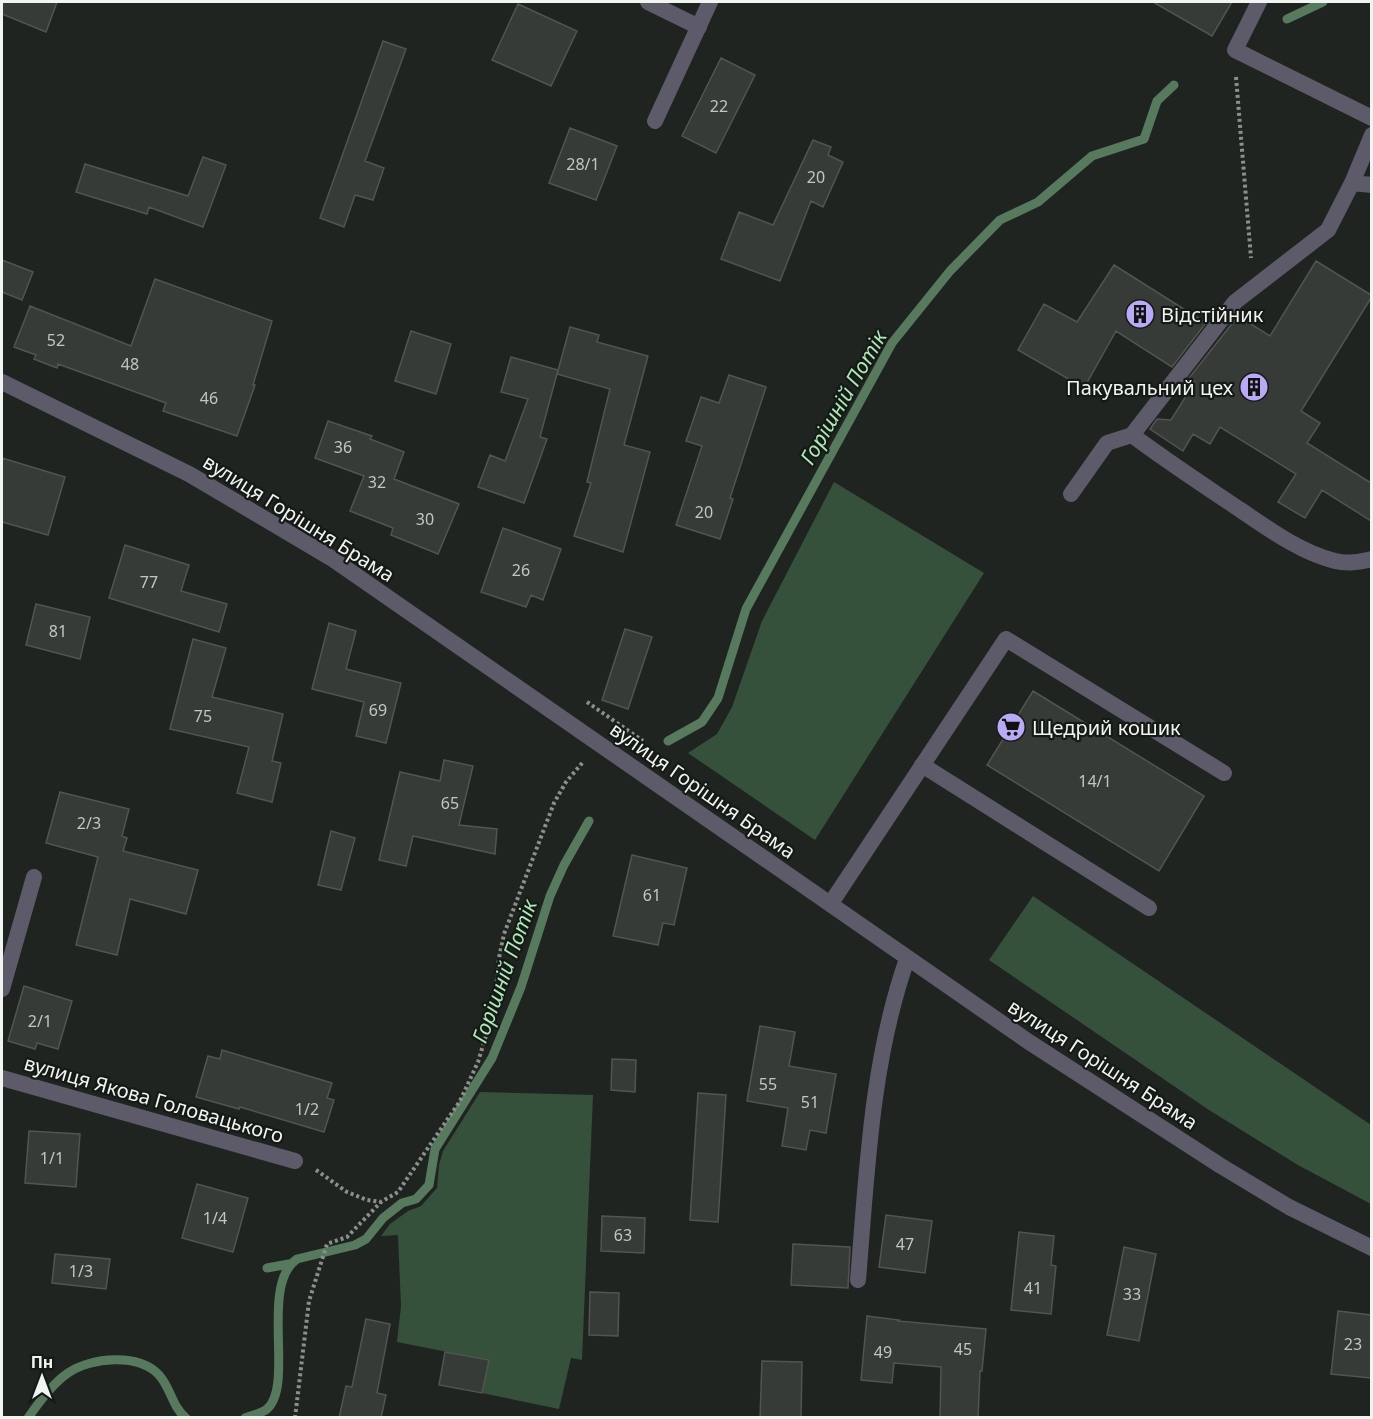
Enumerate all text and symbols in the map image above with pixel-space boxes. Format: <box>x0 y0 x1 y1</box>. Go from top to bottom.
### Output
house number: 22 <box>710 95 728 117</box>
house number: 28/1 <box>566 153 600 175</box>
house number: 20 <box>807 166 825 188</box>
building icon: Відстійник <box>1124 298 1156 330</box>
place label: Відстійник <box>1161 301 1264 328</box>
water label: Горішній Потік <box>793 324 893 469</box>
house number: 52 <box>47 329 65 351</box>
house number: 48 <box>121 353 139 375</box>
building icon: Пакувальний цех <box>1238 371 1270 403</box>
place label: Пакувальний цех <box>1066 374 1234 401</box>
house number: 46 <box>200 387 218 409</box>
house number: 36 <box>334 436 352 458</box>
street label: вулиця Горішня Брама <box>198 448 400 588</box>
house number: 32 <box>368 471 386 493</box>
house number: 20 <box>695 501 713 523</box>
house number: 30 <box>416 508 434 530</box>
house number: 26 <box>512 559 530 581</box>
house number: 77 <box>140 571 158 593</box>
house number: 81 <box>49 620 67 642</box>
house number: 69 <box>369 699 387 721</box>
house number: 75 <box>194 705 212 727</box>
supermarket icon: Щедрий кошик <box>995 711 1027 743</box>
place label: Щедрий кошик <box>1032 714 1181 741</box>
street label: вулиця Горішня Брама <box>605 716 801 864</box>
house number: 14/1 <box>1078 770 1112 792</box>
house number: 65 <box>441 792 459 814</box>
house number: 2/3 <box>77 812 101 834</box>
house number: 61 <box>643 884 661 906</box>
water label: Горішній Потік <box>465 894 543 1047</box>
street label: вулиця Горішня Брама <box>1003 993 1203 1135</box>
house number: 2/1 <box>28 1010 52 1032</box>
street label: вулиця Якова Головацького <box>21 1049 287 1149</box>
house number: 55 <box>759 1073 777 1095</box>
house number: 51 <box>801 1091 819 1113</box>
house number: 1/2 <box>295 1098 319 1120</box>
house number: 1/1 <box>40 1147 64 1169</box>
house number: 1/4 <box>203 1207 227 1229</box>
house number: 63 <box>614 1224 632 1246</box>
house number: 47 <box>896 1233 914 1255</box>
house number: 1/3 <box>69 1260 93 1282</box>
house number: 41 <box>1024 1277 1042 1299</box>
house number: 33 <box>1123 1283 1141 1305</box>
house number: 23 <box>1344 1333 1362 1355</box>
house number: 45 <box>954 1338 972 1360</box>
house number: 49 <box>874 1341 892 1363</box>
north arrow <box>12 1347 72 1407</box>
text: Пн <box>31 1351 53 1373</box>

